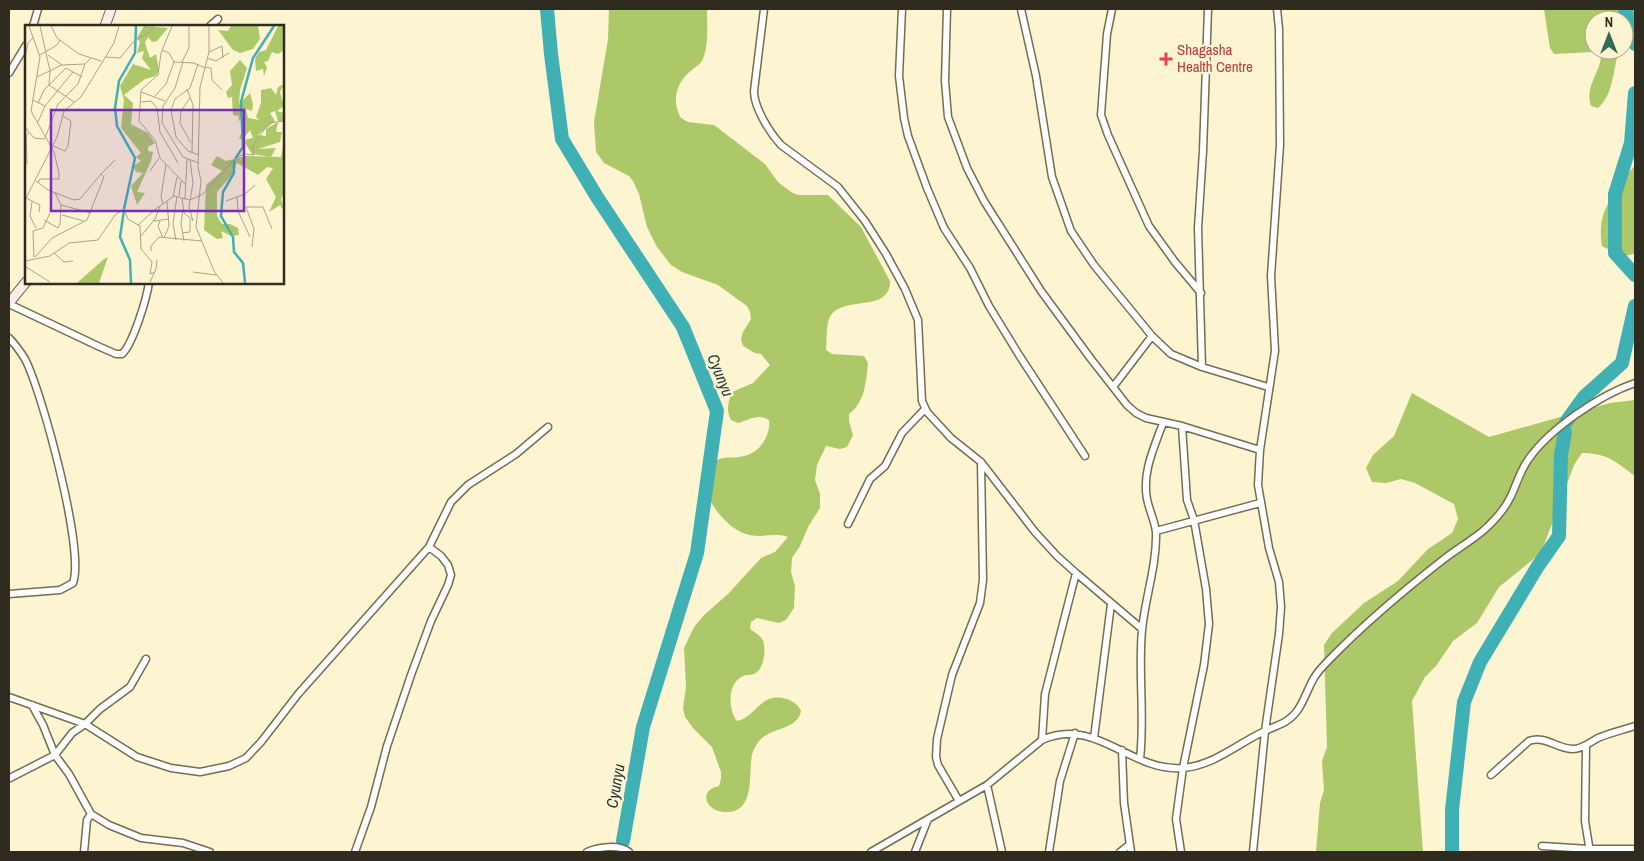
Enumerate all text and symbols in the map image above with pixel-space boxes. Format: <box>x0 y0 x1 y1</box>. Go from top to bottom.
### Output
north arrow <box>1584 10 1634 60</box>
text: N <box>1605 13 1613 31</box>
inset map <box>25 25 284 284</box>
place label: Shagasha Health Centre <box>1177 39 1253 77</box>
marker: Shagasha Health Centre <box>1159 52 1173 66</box>
water label: Cyunyu <box>702 350 740 400</box>
water label: Cyunyu <box>600 762 630 810</box>

